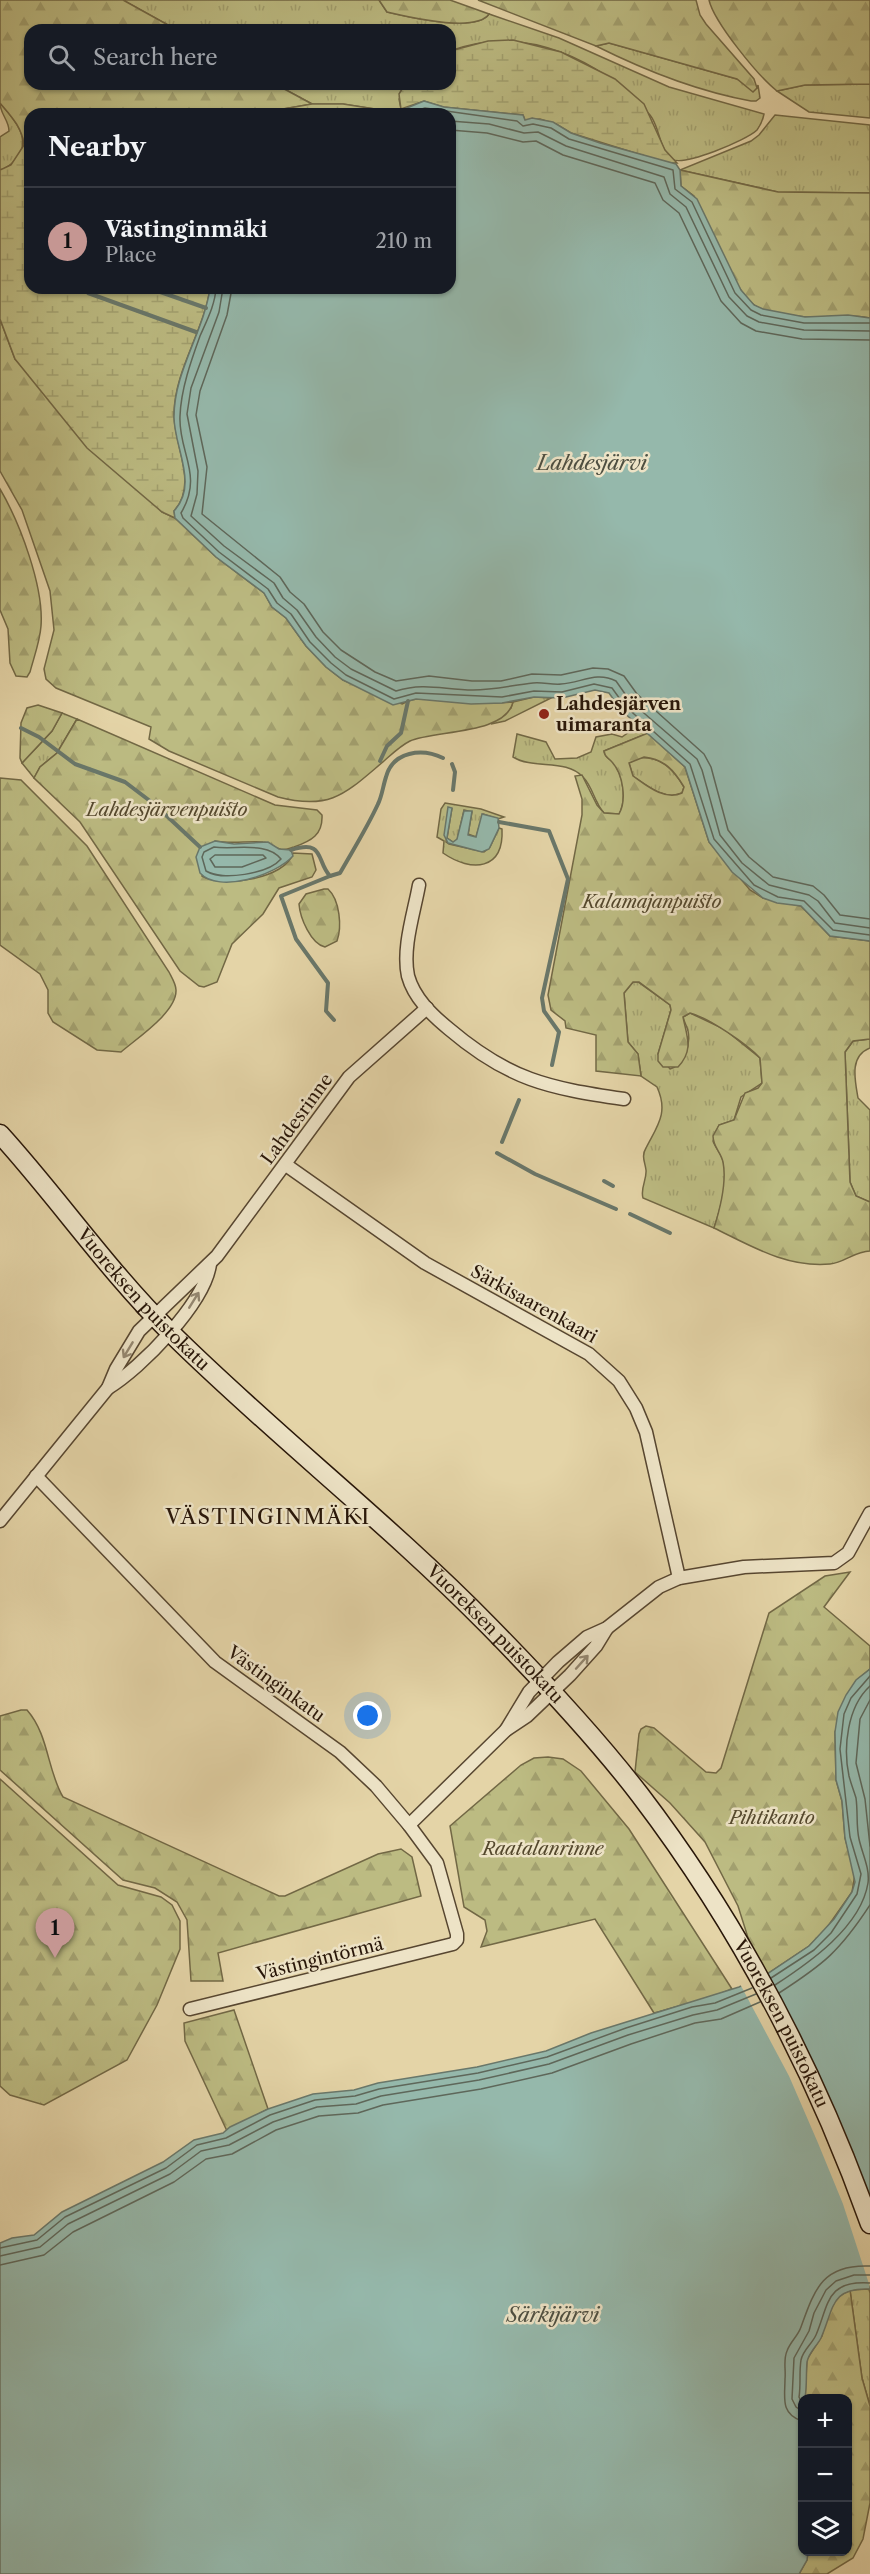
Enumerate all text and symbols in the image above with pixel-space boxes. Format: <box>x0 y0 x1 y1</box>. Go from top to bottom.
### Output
search box <box>24 24 456 90</box>
icon: search <box>45 41 78 74</box>
text: Search here <box>93 44 218 71</box>
text: Nearby <box>48 131 146 163</box>
text: Västinginmäki <box>105 216 268 243</box>
text: 1 <box>63 229 72 253</box>
text: 210 m <box>375 229 432 253</box>
text: Place <box>105 243 156 267</box>
water label: Lahdesjärvi <box>535 451 649 475</box>
place label: Lahdesjärven uimaranta <box>556 693 682 736</box>
marker: Lahdesjärven uimaranta <box>537 707 551 721</box>
park label: Lahdesjärvenpuisto <box>85 799 247 821</box>
park label: Kalamajanpuisto <box>581 891 722 913</box>
street label: Lahdesrinne <box>257 1069 337 1169</box>
street label: Vuoreksen puistokatu <box>72 1223 214 1375</box>
street label: Särkisaarenkaari <box>467 1260 602 1348</box>
one-way arrow <box>189 1292 201 1309</box>
one-way arrow <box>122 1341 134 1358</box>
district label: VÄSTINGINMÄKI <box>164 1504 371 1529</box>
street label: Vuoreksen puistokatu <box>421 1559 568 1708</box>
street label: Västinginkatu <box>222 1641 329 1727</box>
one-way arrow <box>574 1655 589 1670</box>
your location <box>353 1701 382 1730</box>
park label: Pihtikanto <box>727 1807 815 1829</box>
park label: Raatalanrinne <box>481 1838 605 1860</box>
pin: 1 <box>36 1908 74 1958</box>
street label: Västingintörmä <box>253 1933 386 1986</box>
street label: Vuoreksen puistokatu <box>728 1935 833 2111</box>
water label: Särkijärvi <box>506 2303 601 2327</box>
map controls <box>798 2394 852 2556</box>
button: + <box>798 2394 852 2448</box>
button: − <box>798 2448 852 2502</box>
button: layers <box>798 2502 852 2556</box>

